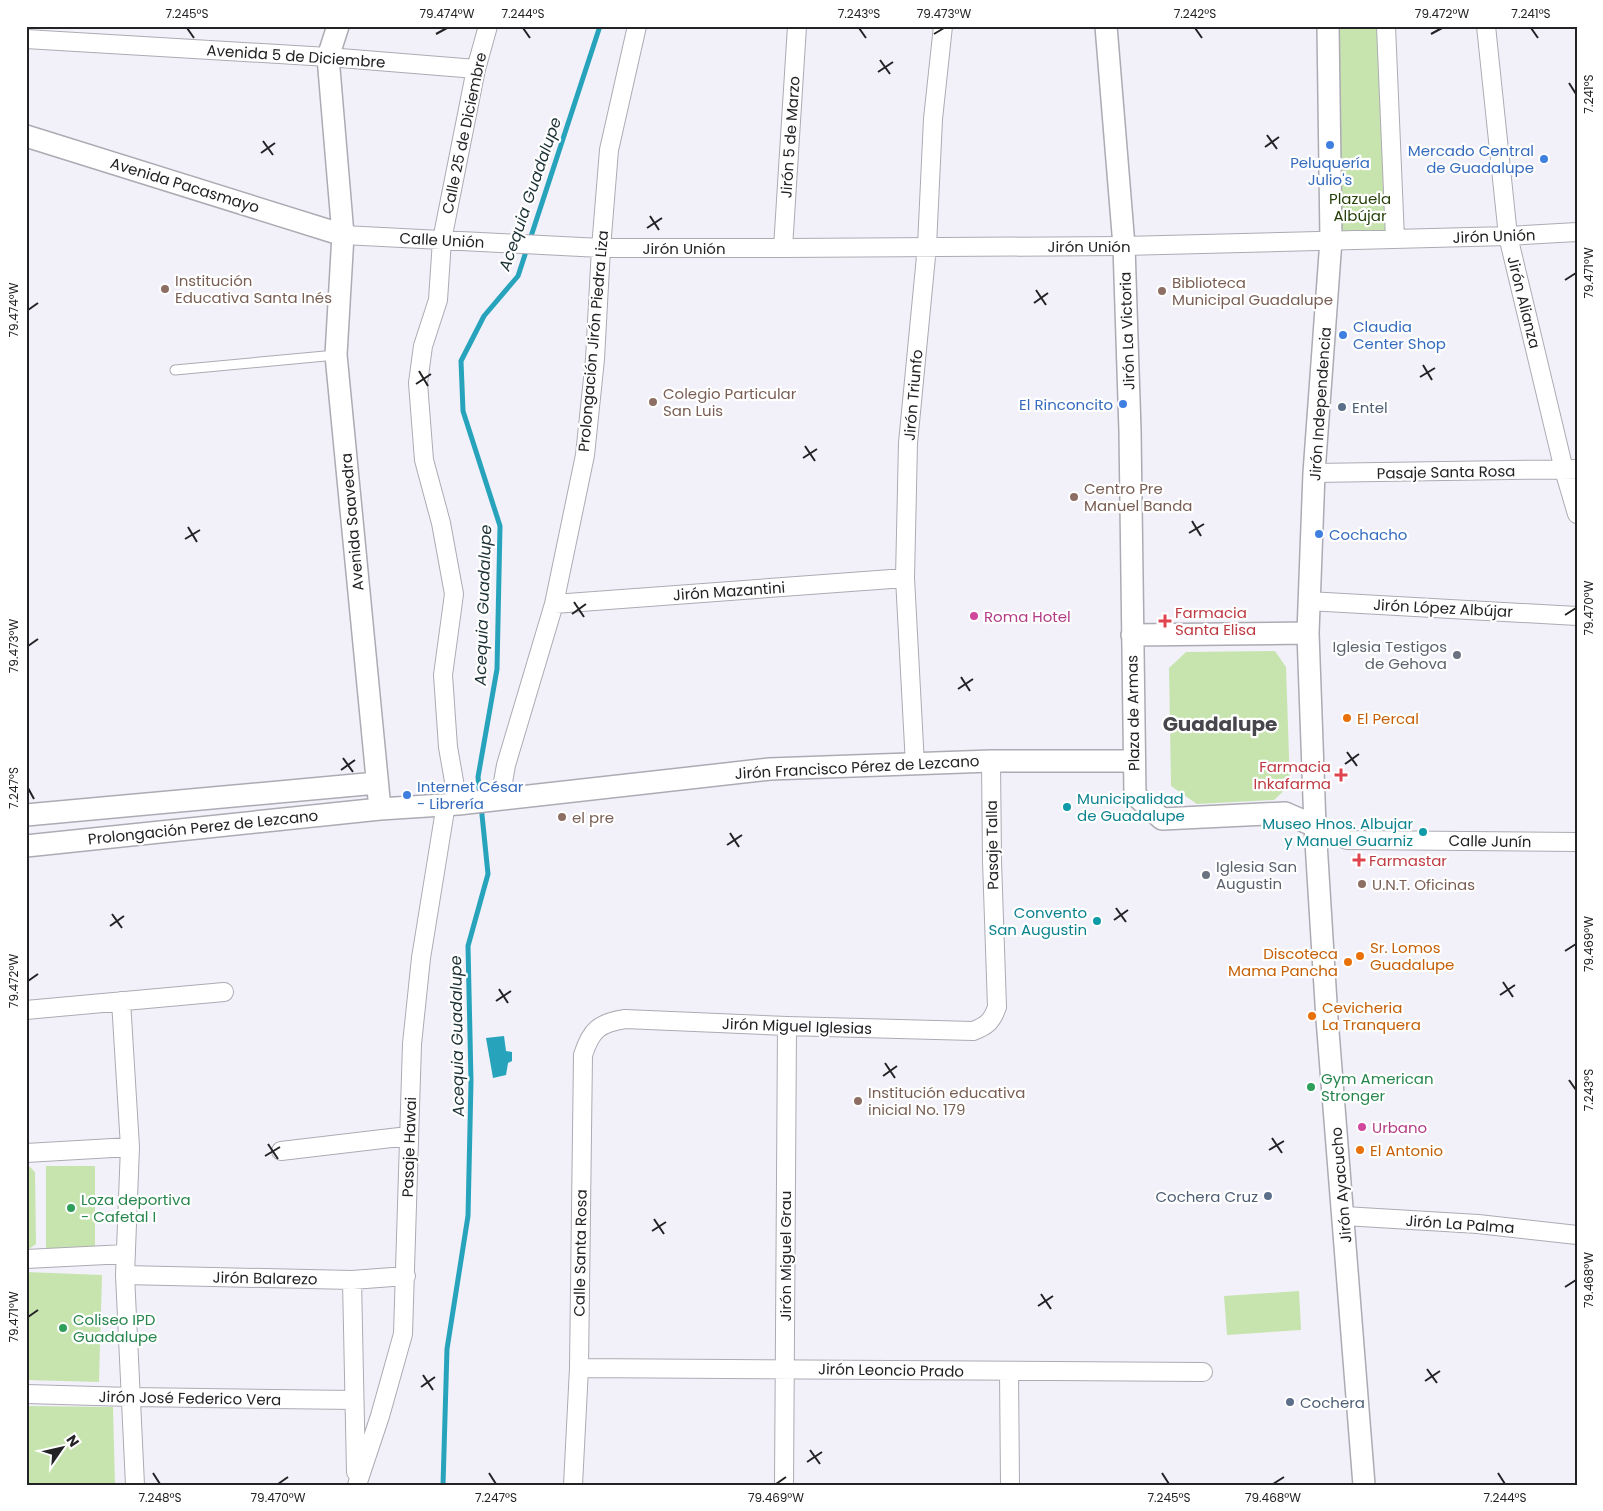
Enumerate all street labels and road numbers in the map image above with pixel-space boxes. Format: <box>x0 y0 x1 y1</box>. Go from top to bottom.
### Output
street label: Avenida 5 de Diciembre <box>206 39 386 73</box>
street label: Calle 25 de Diciembre <box>437 50 491 216</box>
street label: Jirón 5 de Marzo <box>775 75 805 199</box>
street label: Avenida Pacasmayo <box>108 152 262 218</box>
street label: Jirón Unión <box>1452 224 1536 248</box>
street label: Calle Unión <box>399 227 485 253</box>
street label: Prolongación Jirón Piedra Liza <box>573 229 613 453</box>
street label: Jirón Unión <box>1047 236 1131 257</box>
street label: Jirón Unión <box>642 238 726 259</box>
street label: Jirón Alianza <box>1502 254 1546 350</box>
street label: Jirón La Victoria <box>1114 271 1140 391</box>
street label: Jirón Independencia <box>1304 326 1336 482</box>
street label: Jirón Triunfo <box>899 348 927 442</box>
street label: Avenida Saavedra <box>336 452 368 592</box>
street label: Pasaje Santa Rosa <box>1376 460 1516 484</box>
street label: Jirón Mazantini <box>672 577 786 605</box>
street label: Jirón López Albújar <box>1373 594 1514 622</box>
street label: Plaza de Armas <box>1121 655 1145 771</box>
street label: Jirón Francisco Pérez de Lezcano <box>734 750 980 784</box>
street label: Pasaje Talla <box>981 800 1003 890</box>
street label: Prolongación Perez de Lezcano <box>87 804 319 850</box>
street label: Calle Junín <box>1448 830 1532 852</box>
street label: Jirón Miguel Iglesias <box>722 1013 873 1039</box>
street label: Pasaje Hawai <box>397 1096 421 1198</box>
street label: Jirón Ayacucho <box>1325 1126 1357 1244</box>
street label: Calle Santa Rosa <box>568 1189 592 1317</box>
street label: Jirón Miguel Grau <box>775 1191 796 1321</box>
street label: Jirón La Palma <box>1405 1210 1515 1238</box>
street label: Jirón Balarezo <box>212 1267 318 1289</box>
street label: Jirón Leoncio Prado <box>818 1358 964 1382</box>
street label: Jirón José Federico Vera <box>99 1386 281 1410</box>

